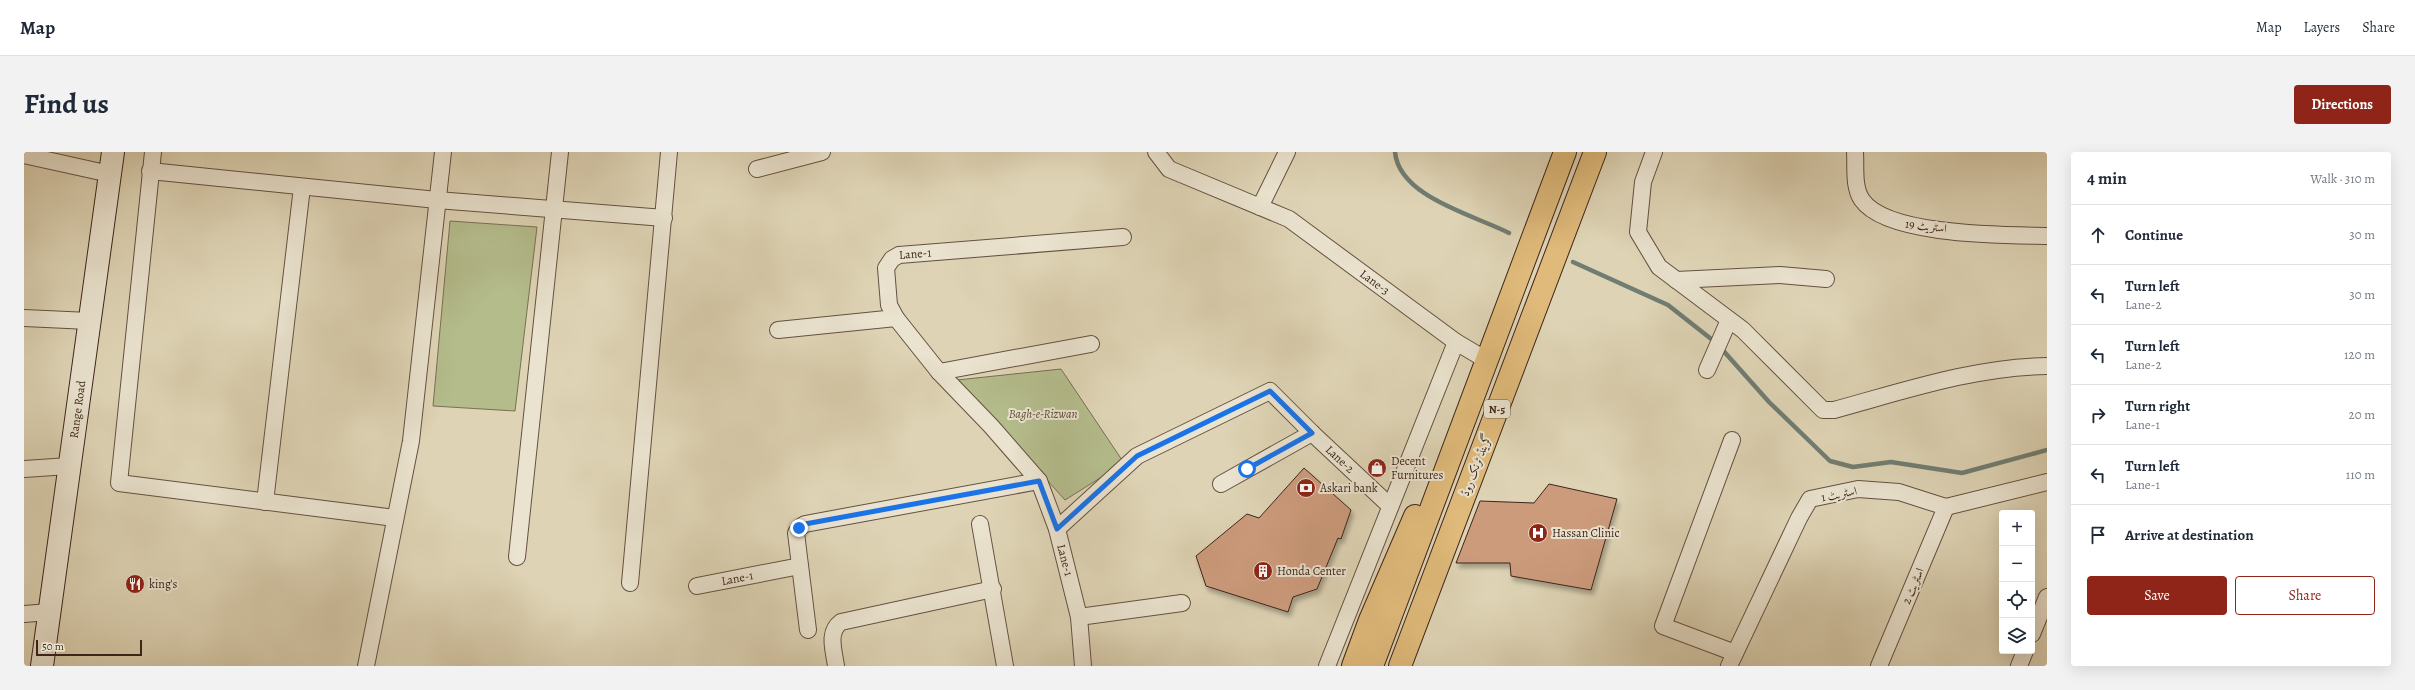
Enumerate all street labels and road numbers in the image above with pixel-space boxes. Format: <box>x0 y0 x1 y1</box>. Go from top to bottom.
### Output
street label: اسٹریٹ 19 <box>1904 216 1948 237</box>
street label: Lane-1 <box>898 244 932 263</box>
street label: Lane-3 <box>1357 266 1393 299</box>
street label: Range Road <box>66 379 89 439</box>
road number: N-5 <box>1484 400 1510 418</box>
street label: گرینڈ ٹرنک روڈ <box>1457 432 1495 498</box>
street label: Lane-2 <box>1322 442 1358 477</box>
street label: اسٹریٹ 1 <box>1820 483 1859 505</box>
street label: Lane-1 <box>1053 542 1077 578</box>
street label: اسٹریٹ 2 <box>1898 565 1928 607</box>
street label: Lane-1 <box>720 567 755 589</box>

